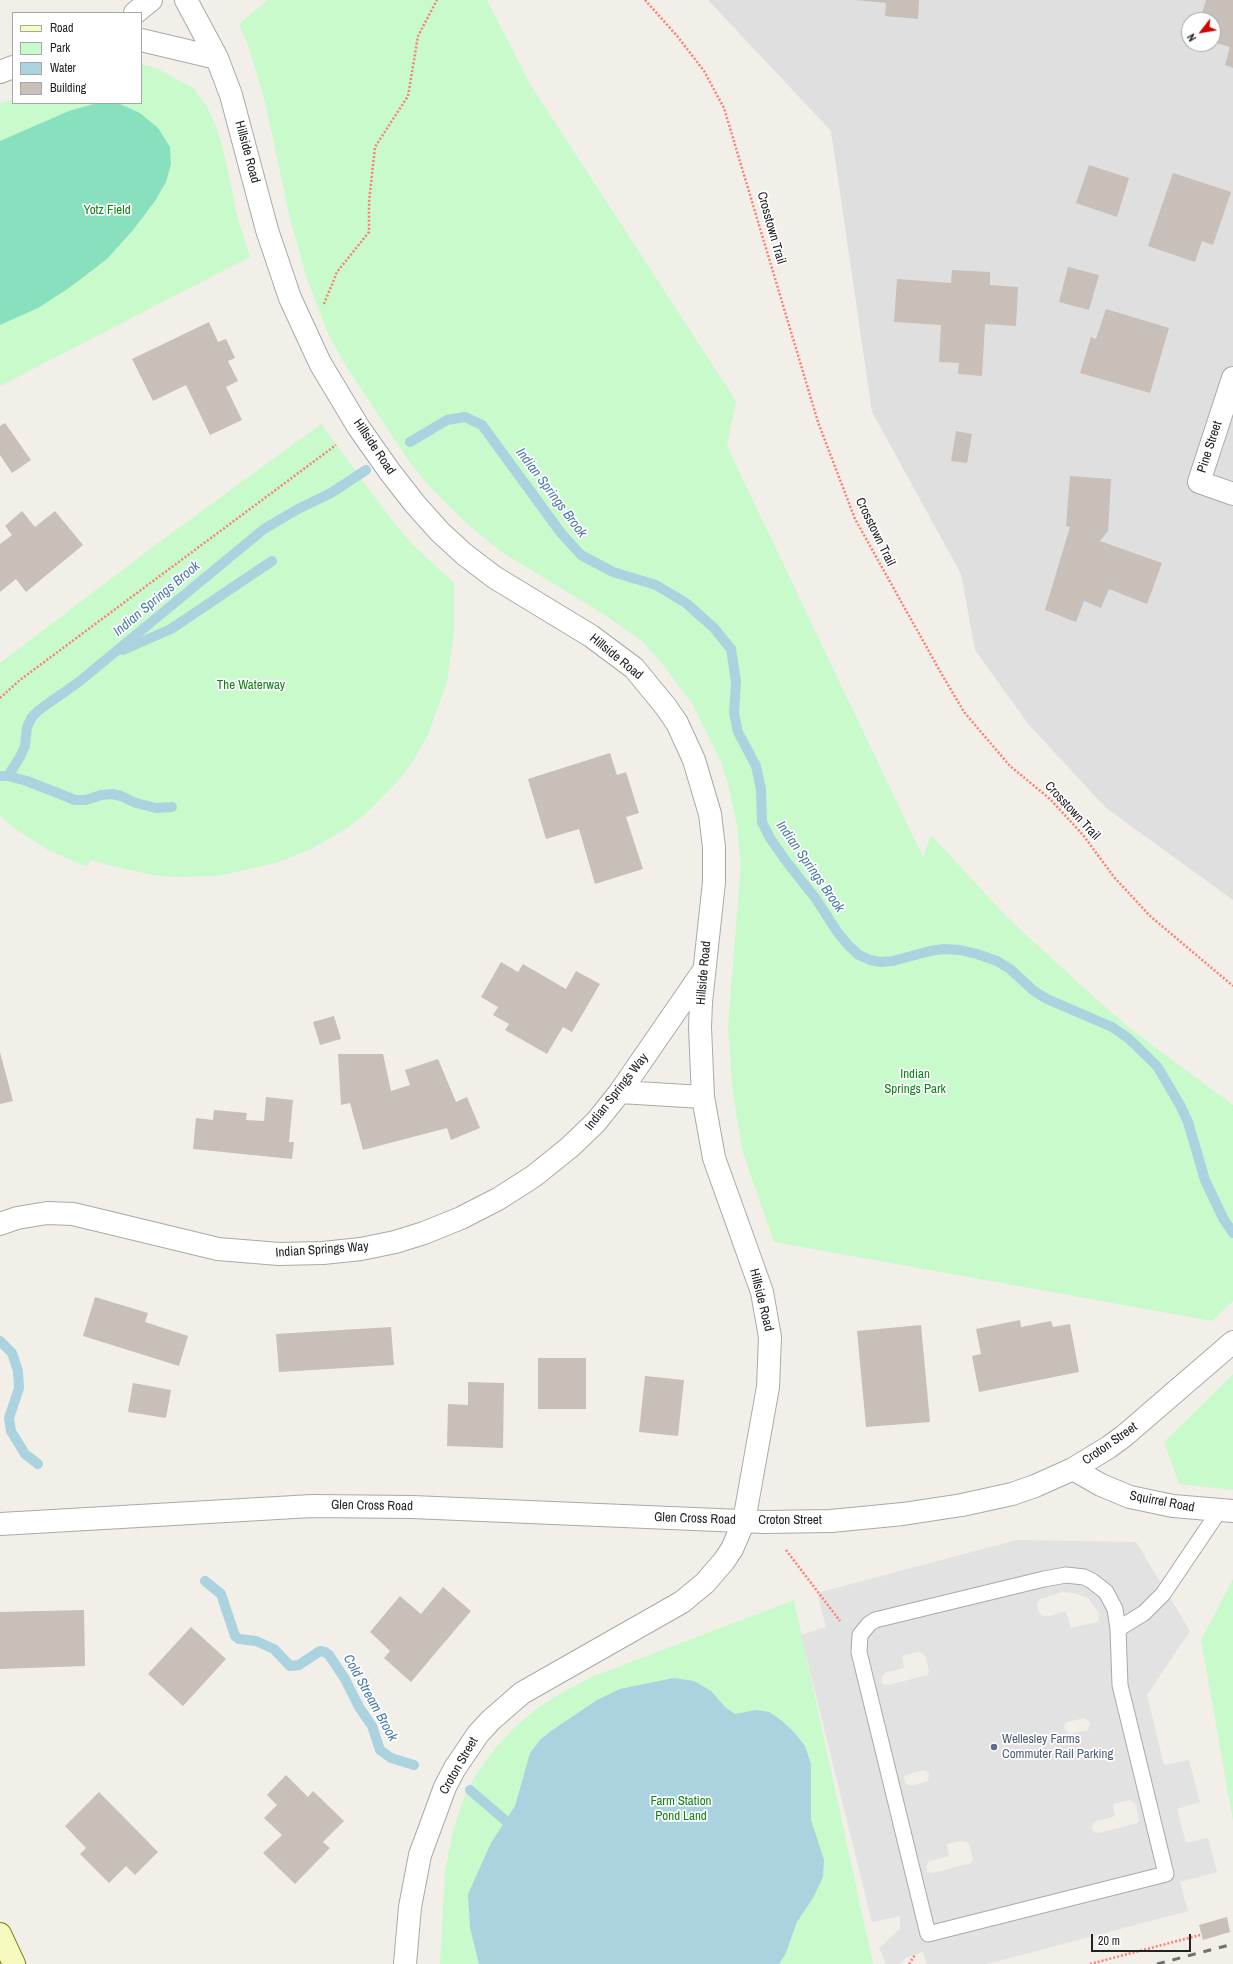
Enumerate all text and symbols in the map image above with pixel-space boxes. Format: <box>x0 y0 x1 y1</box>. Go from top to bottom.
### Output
legend <box>12 12 142 104</box>
north arrow <box>1181 12 1221 52</box>
text: Road <box>50 20 74 36</box>
text: N <box>1184 31 1199 44</box>
text: Park <box>50 40 70 56</box>
text: Water <box>50 60 76 76</box>
text: Building <box>50 80 86 96</box>
street label: Hillside Road <box>231 119 263 185</box>
street label: Crosstown Trail <box>753 190 789 266</box>
park label: Yotz Field <box>83 203 131 219</box>
street label: Hillside Road <box>350 416 398 478</box>
street label: Pine Street <box>1194 419 1226 475</box>
water label: Indian Springs Brook <box>512 445 590 541</box>
street label: Crosstown Trail <box>852 495 898 569</box>
water label: Indian Springs Brook <box>110 558 204 640</box>
street label: Hillside Road <box>586 631 646 683</box>
park label: The Waterway <box>217 678 285 694</box>
street label: Crosstown Trail <box>1041 779 1103 843</box>
water label: Indian Springs Brook <box>772 818 848 916</box>
street label: Hillside Road <box>693 940 715 1006</box>
street label: Indian Springs Way <box>582 1050 652 1134</box>
park label: Indian Springs Park <box>884 1067 946 1098</box>
street label: Indian Springs Way <box>275 1239 369 1261</box>
street label: Hillside Road <box>746 1267 776 1333</box>
street label: Croton Street <box>1080 1419 1140 1469</box>
street label: Squirrel Road <box>1128 1488 1196 1516</box>
street label: Glen Cross Road <box>331 1497 413 1515</box>
street label: Glen Cross Road <box>654 1510 736 1528</box>
street label: Croton Street <box>758 1513 822 1529</box>
water label: Cold Stream Brook <box>339 1652 401 1744</box>
place label: Wellesley Farms Commuter Rail Parking <box>1002 1732 1113 1763</box>
street label: Croton Street <box>436 1735 482 1797</box>
marker: Wellesley Farms Commuter Rail Parking <box>989 1742 999 1752</box>
park label: Farm Station Pond Land <box>650 1794 712 1825</box>
scale bar <box>1093 1926 1193 1952</box>
text: 20 m <box>1098 1933 1120 1949</box>

